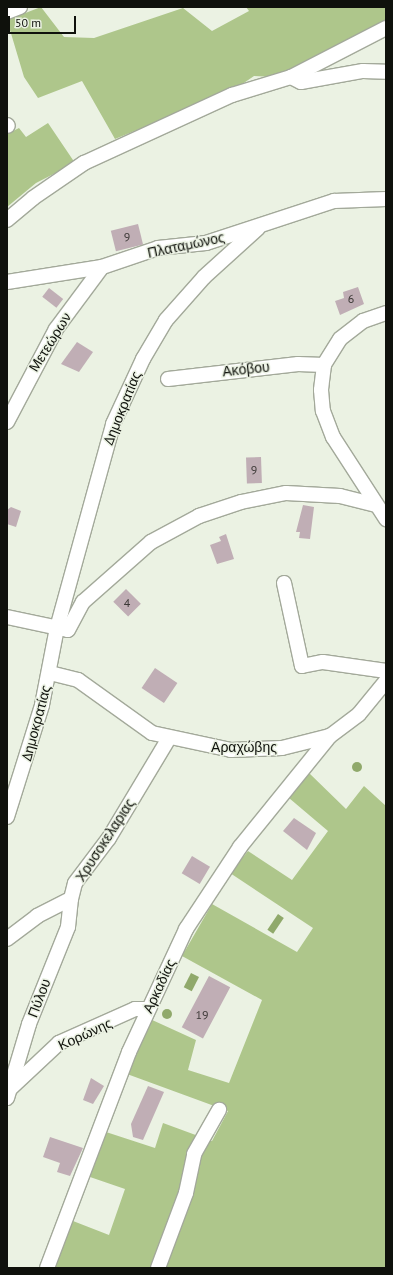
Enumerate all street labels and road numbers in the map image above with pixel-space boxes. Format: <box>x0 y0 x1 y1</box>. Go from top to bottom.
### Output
street label: Πλαταμώνος <box>146 229 226 261</box>
street label: Μετεώρων <box>25 309 75 375</box>
street label: Ακόβου <box>222 358 270 380</box>
street label: Δημοκρατίας <box>100 369 144 447</box>
street label: Δημοκρατίας <box>18 683 54 763</box>
street label: Αραχώβης <box>211 739 277 755</box>
street label: Χρυσοκελαριας <box>72 795 138 885</box>
street label: Αρκαδίας <box>139 956 179 1016</box>
street label: Πύλου <box>24 976 54 1020</box>
street label: Κορώνης <box>55 1014 115 1054</box>

